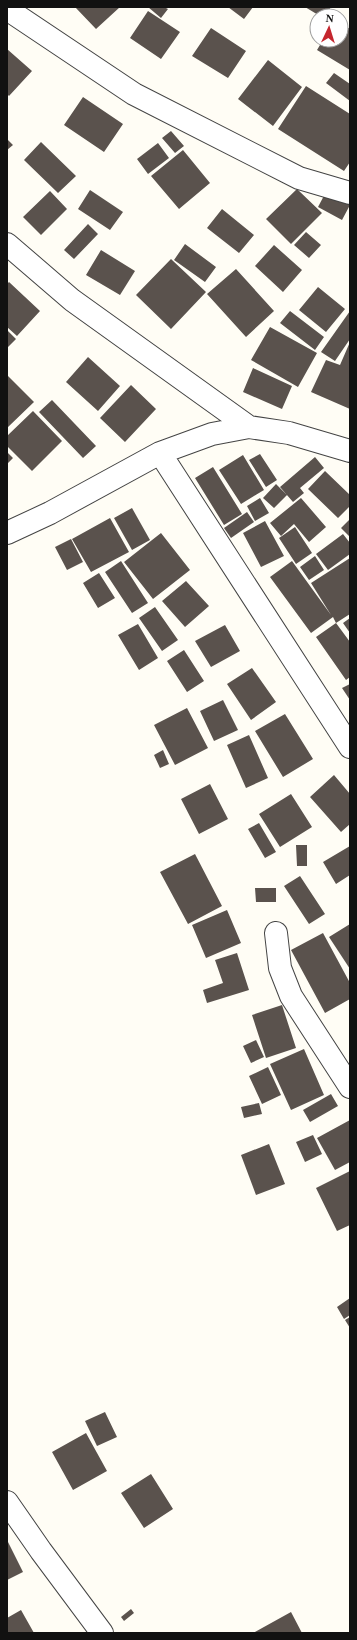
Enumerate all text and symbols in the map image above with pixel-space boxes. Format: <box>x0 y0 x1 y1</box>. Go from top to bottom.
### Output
north arrow <box>309 8 349 48</box>
text: N <box>325 12 334 24</box>

